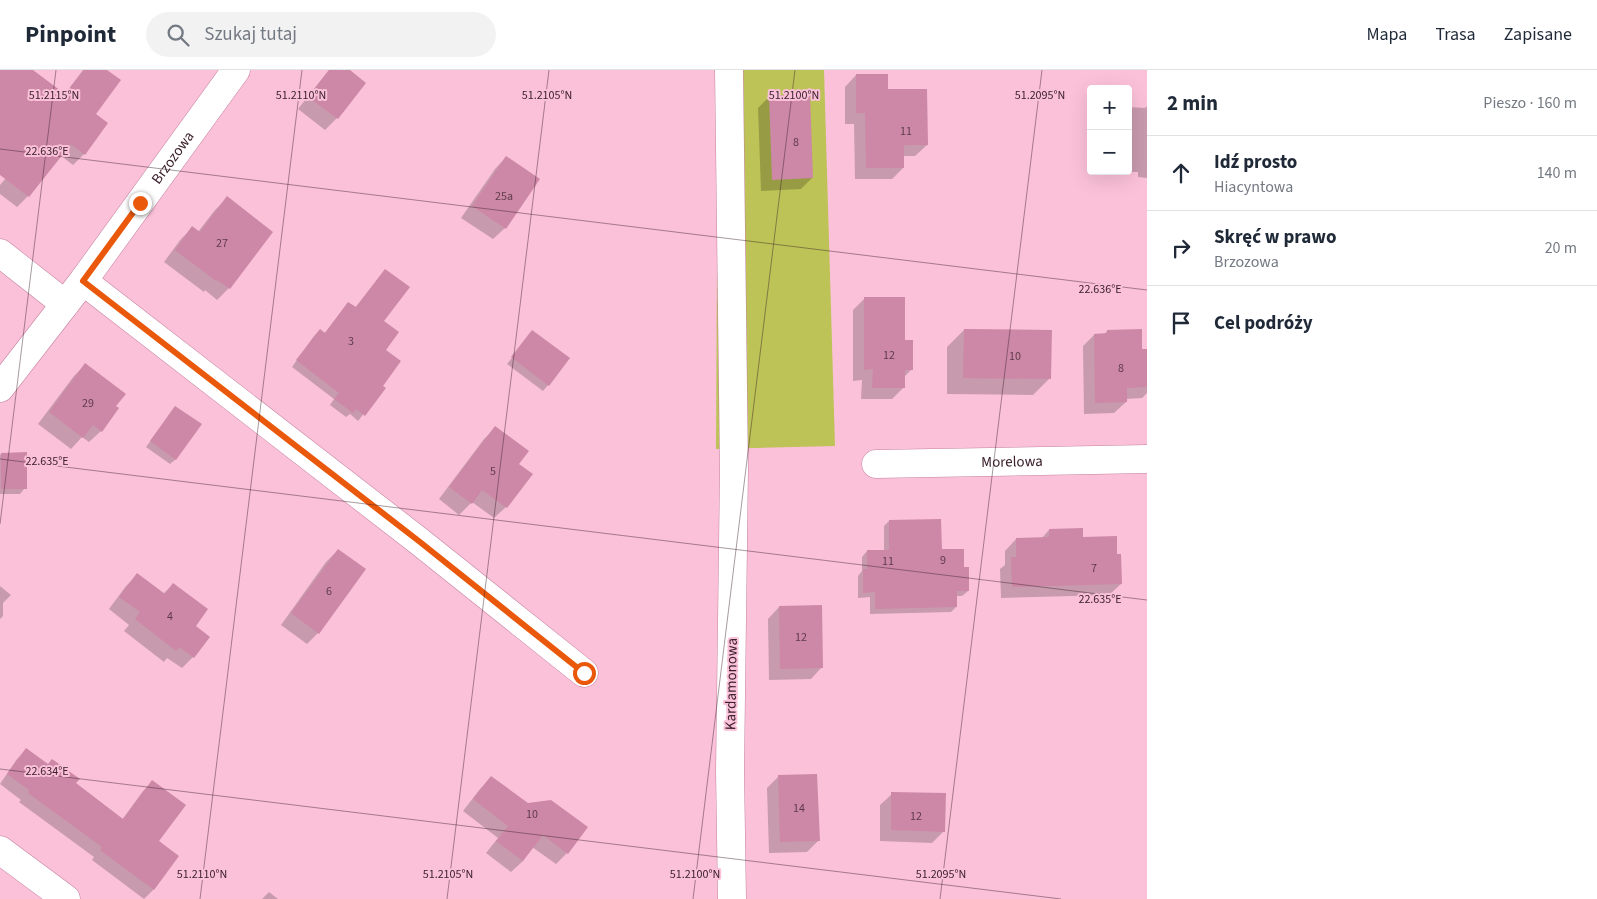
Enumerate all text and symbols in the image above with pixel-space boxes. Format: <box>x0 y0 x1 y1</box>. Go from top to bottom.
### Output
search box <box>146 12 496 57</box>
text: Pinpoint <box>25 17 116 52</box>
icon: search <box>164 21 192 49</box>
text: Szukaj tutaj <box>204 21 297 48</box>
text: Mapa <box>1366 22 1407 47</box>
text: Trasa <box>1435 22 1476 47</box>
text: Zapisane <box>1504 22 1572 47</box>
map controls <box>1087 85 1132 175</box>
button: + <box>1087 85 1132 130</box>
text: 51.2115°N <box>29 87 79 104</box>
text: 51.2110°N <box>276 87 326 104</box>
text: 51.2105°N <box>522 87 572 104</box>
text: 51.2100°N <box>769 87 819 104</box>
text: 51.2095°N <box>1015 87 1065 104</box>
text: 2 min <box>1167 88 1218 118</box>
text: Pieszo · 160 m <box>1483 92 1577 114</box>
house number: 11 <box>900 123 912 140</box>
street label: Brzozowa <box>147 127 199 189</box>
button: − <box>1087 130 1132 175</box>
house number: 8 <box>793 134 799 151</box>
text: 22.636°E <box>25 143 69 160</box>
text: Idź prosto <box>1214 149 1297 176</box>
icon: ahead <box>1167 159 1195 187</box>
text: 140 m <box>1537 162 1577 184</box>
text: Hiacyntowa <box>1214 176 1293 198</box>
house number: 25a <box>495 188 513 205</box>
route end <box>129 192 152 215</box>
text: Skręć w prawo <box>1214 224 1336 251</box>
icon: right <box>1167 234 1195 262</box>
house number: 27 <box>216 235 228 252</box>
text: 20 m <box>1545 237 1577 259</box>
text: Brzozowa <box>1214 251 1279 273</box>
text: 22.636°E <box>1078 281 1122 298</box>
icon: arrive <box>1167 309 1195 337</box>
text: Cel podróży <box>1214 310 1313 337</box>
house number: 3 <box>348 333 354 350</box>
house number: 12 <box>883 347 895 364</box>
house number: 10 <box>1009 348 1021 365</box>
house number: 8 <box>1118 360 1124 377</box>
house number: 29 <box>82 395 94 412</box>
street label: Morelowa <box>981 451 1043 473</box>
text: 22.635°E <box>25 453 69 470</box>
house number: 5 <box>490 463 496 480</box>
house number: 9 <box>940 552 946 569</box>
house number: 11 <box>882 553 894 570</box>
house number: 7 <box>1091 560 1097 577</box>
house number: 6 <box>326 583 332 600</box>
text: 22.635°E <box>1078 591 1122 608</box>
house number: 4 <box>167 608 173 625</box>
house number: 12 <box>795 629 807 646</box>
street label: Kardamonowa <box>720 638 743 730</box>
route start <box>573 662 596 685</box>
text: 22.634°E <box>25 763 69 780</box>
house number: 14 <box>793 800 805 817</box>
house number: 10 <box>526 806 538 823</box>
house number: 12 <box>910 808 922 825</box>
text: 51.2110°N <box>177 866 227 883</box>
text: 51.2105°N <box>423 866 473 883</box>
text: 51.2100°N <box>670 866 720 883</box>
text: 51.2095°N <box>916 866 966 883</box>

